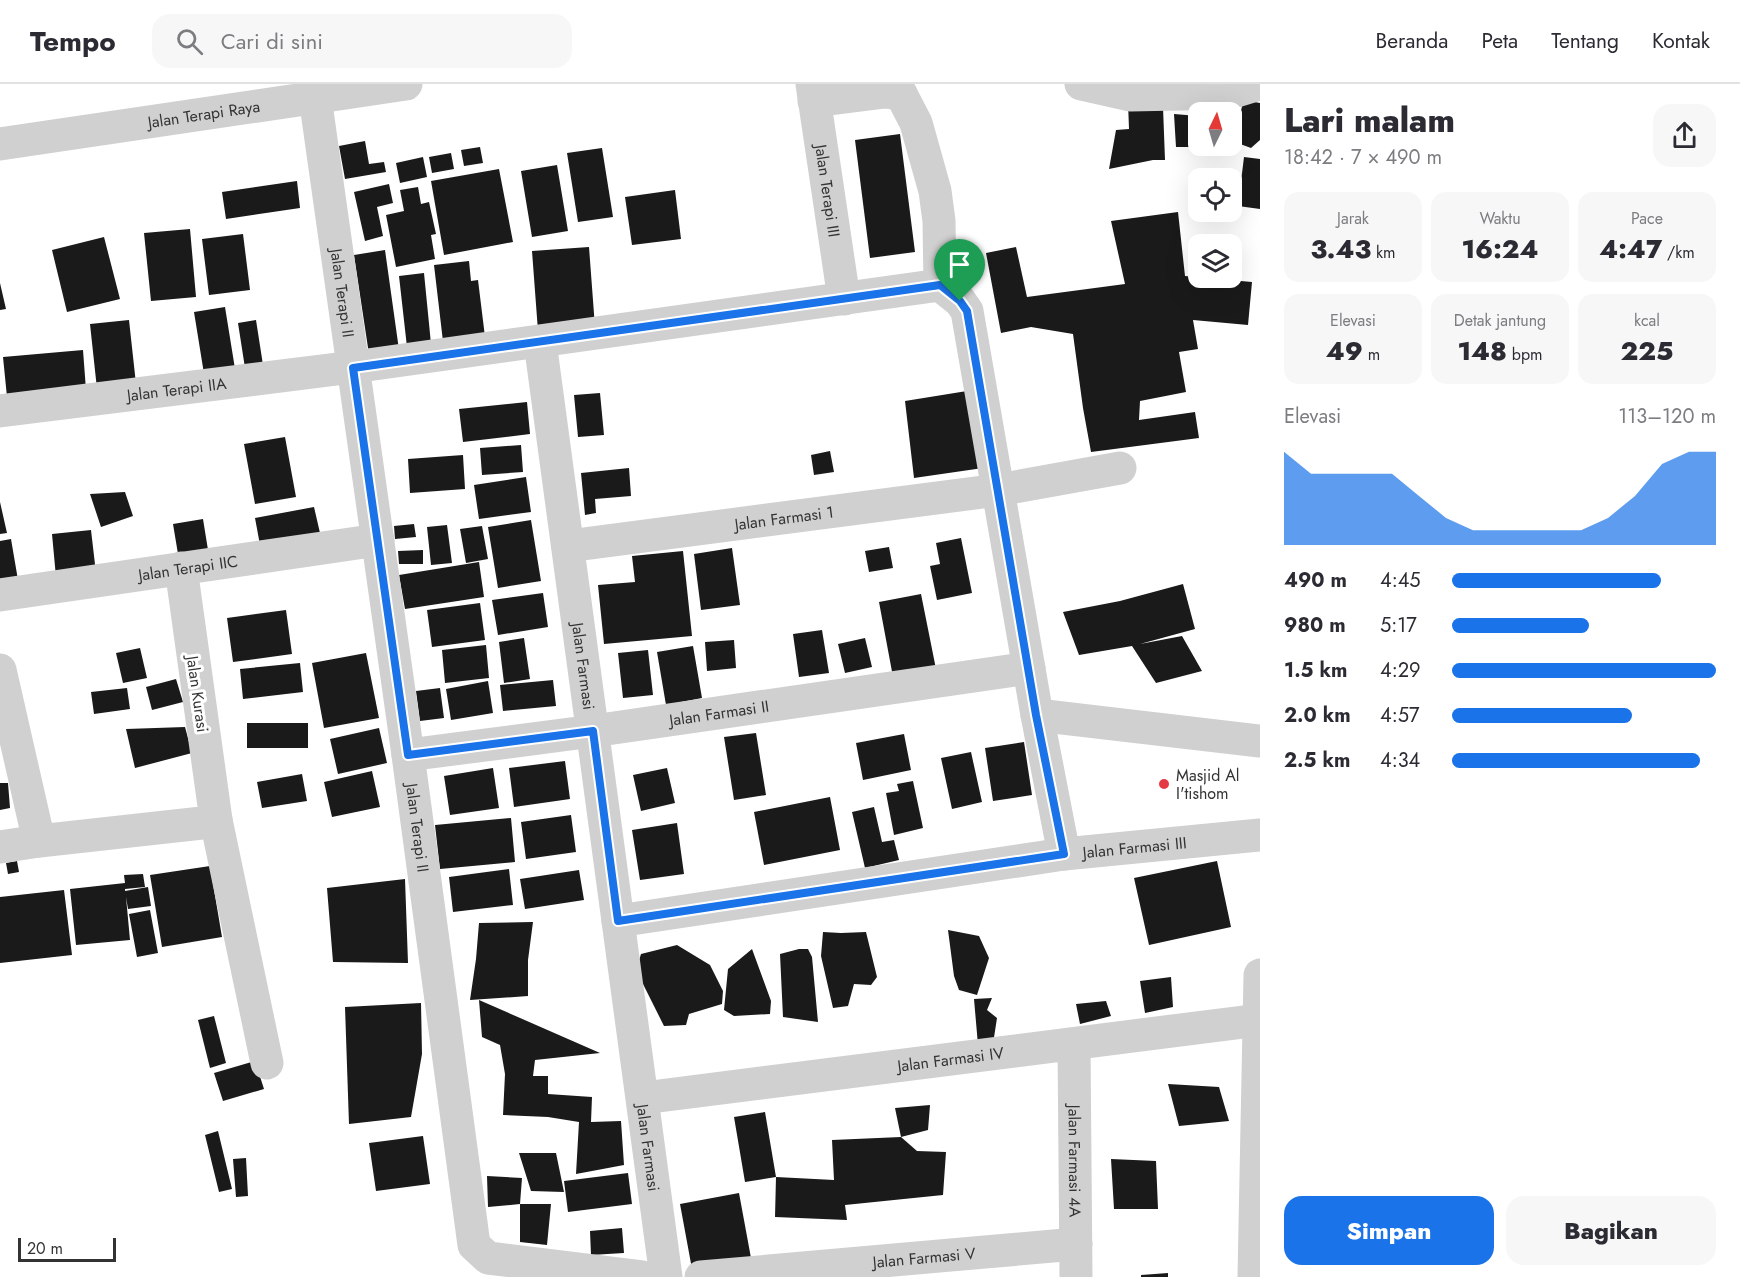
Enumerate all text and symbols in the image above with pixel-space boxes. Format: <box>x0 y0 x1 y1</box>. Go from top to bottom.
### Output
search box <box>152 14 572 68</box>
text: Tempo <box>30 21 116 62</box>
icon: search <box>173 25 206 58</box>
text: Cari di sini <box>221 25 323 57</box>
text: Beranda <box>1375 26 1448 56</box>
text: Peta <box>1481 26 1518 56</box>
text: Tentang <box>1551 26 1619 56</box>
text: Kontak <box>1652 26 1710 56</box>
street label: Jalan Terapi Raya <box>144 95 261 134</box>
text: Lari malam <box>1284 97 1455 144</box>
north arrow <box>1188 102 1242 156</box>
map controls <box>1188 102 1242 288</box>
button: share <box>1653 104 1716 167</box>
street label: Jalan Terapi III <box>809 141 846 239</box>
text: 18:42 · 7 × 490 m <box>1284 143 1442 172</box>
button: locate <box>1188 168 1242 222</box>
text: Jarak <box>1337 207 1369 230</box>
text: Waktu <box>1479 207 1521 230</box>
text: Pace <box>1631 207 1663 230</box>
text: 3.43 <box>1311 230 1371 268</box>
text: 16:24 <box>1461 230 1539 268</box>
text: 4:47 <box>1599 230 1662 268</box>
button: layers <box>1188 234 1242 288</box>
pin <box>934 239 985 301</box>
text: km <box>1371 241 1395 264</box>
text: /km <box>1662 241 1695 264</box>
street label: Jalan Terapi II <box>324 245 360 339</box>
icon: arrive <box>943 248 976 281</box>
text: Elevasi <box>1330 309 1376 332</box>
text: Detak jantung <box>1454 309 1546 332</box>
text: kcal <box>1634 309 1660 332</box>
text: 49 <box>1326 332 1363 370</box>
text: 148 <box>1457 332 1507 370</box>
text: 225 <box>1621 332 1673 370</box>
text: m <box>1363 343 1380 366</box>
text: bpm <box>1507 343 1543 366</box>
street label: Jalan Terapi IIA <box>124 372 228 407</box>
text: Elevasi <box>1284 402 1341 431</box>
text: 113–120 m <box>1618 402 1716 431</box>
street label: Jalan Farmasi 1 <box>731 501 835 536</box>
street label: Jalan Terapi IIC <box>135 550 239 587</box>
text: 490 m <box>1284 566 1347 595</box>
text: 4:45 <box>1380 566 1421 595</box>
text: 980 m <box>1284 611 1346 640</box>
text: 5:17 <box>1380 611 1417 640</box>
street label: Jalan Farmasi <box>566 619 600 711</box>
street label: Jalan Kurasi <box>180 652 214 734</box>
text: 1.5 km <box>1284 656 1347 685</box>
text: 4:29 <box>1380 656 1421 685</box>
street label: Jalan Farmasi II <box>666 695 771 732</box>
text: 2.0 km <box>1284 701 1351 730</box>
text: 4:57 <box>1380 701 1419 730</box>
text: 2.5 km <box>1284 746 1350 775</box>
text: 4:34 <box>1380 746 1420 775</box>
place label: Masjid Al I'tishom <box>1176 764 1239 805</box>
marker: Masjid Al I'tishom <box>1157 777 1171 791</box>
street label: Jalan Terapi II <box>400 780 435 874</box>
street label: Jalan Farmasi III <box>1080 831 1188 864</box>
street label: Jalan Farmasi IV <box>894 1041 1006 1078</box>
street label: Jalan Farmasi <box>631 1101 665 1193</box>
street label: Jalan Farmasi 4A <box>1063 1103 1086 1218</box>
button: Simpan <box>1284 1196 1494 1265</box>
button: Bagikan <box>1506 1196 1716 1265</box>
scale bar <box>18 1235 116 1262</box>
text: 20 m <box>27 1237 63 1260</box>
street label: Jalan Farmasi V <box>870 1242 977 1274</box>

